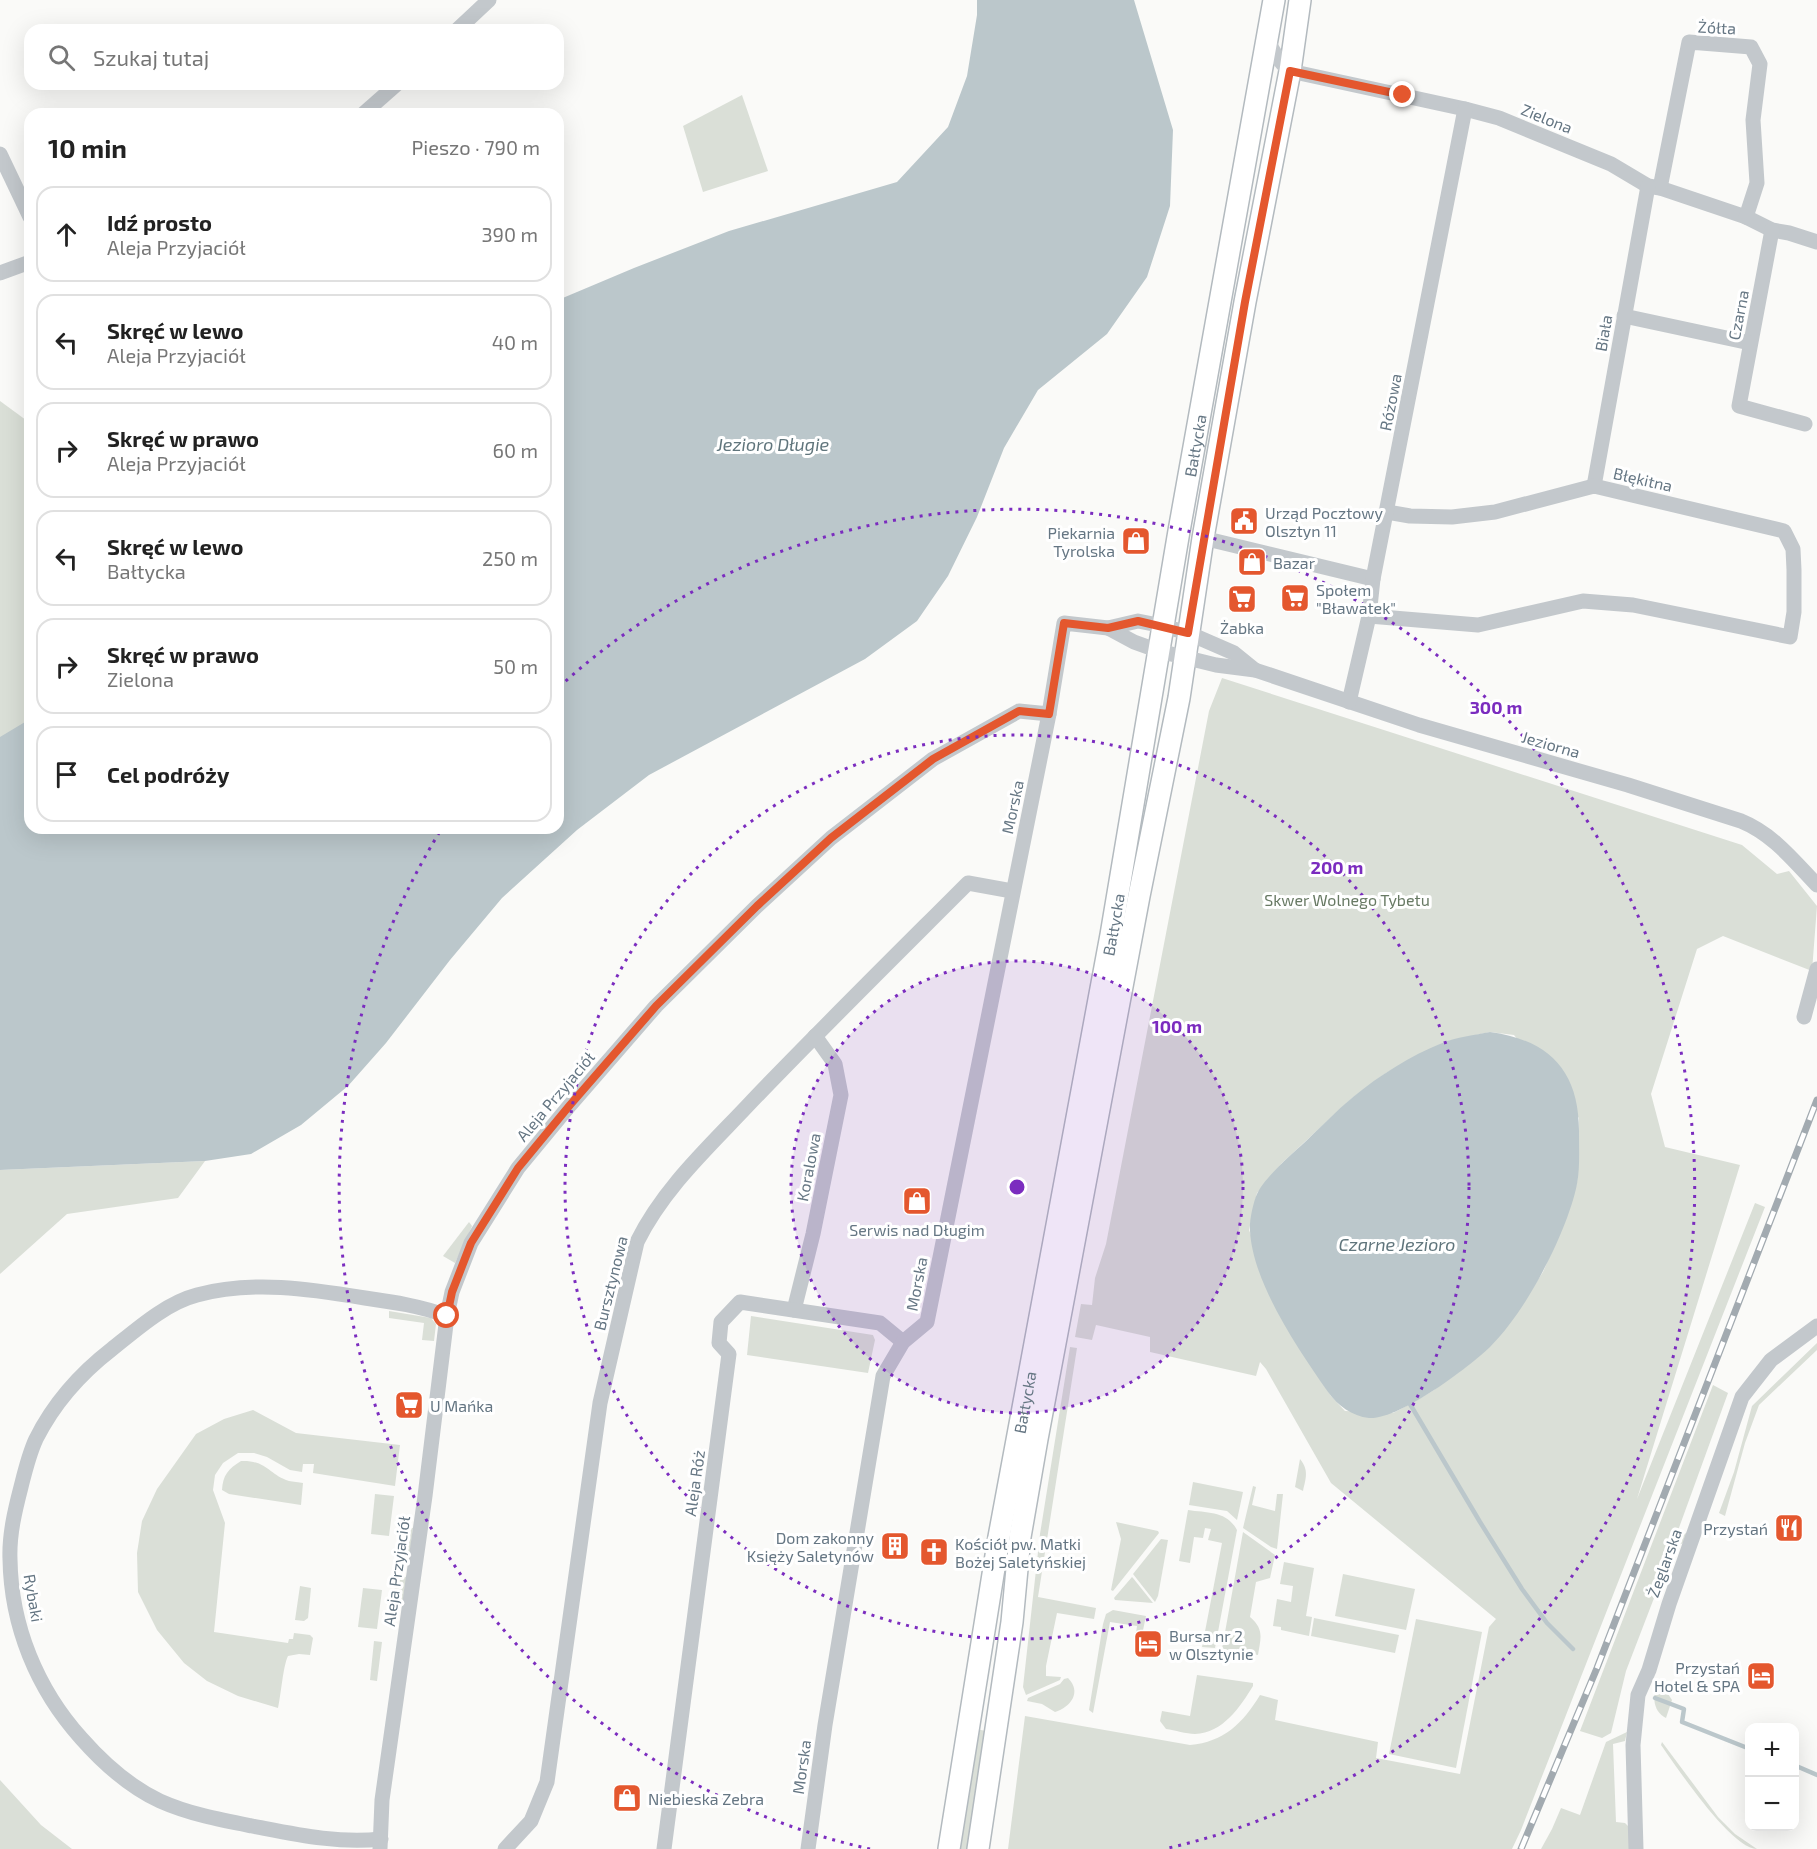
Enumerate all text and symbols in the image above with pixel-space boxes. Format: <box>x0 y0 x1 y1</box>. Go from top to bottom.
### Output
street label: Żółta <box>1697 17 1737 37</box>
search box <box>24 24 564 90</box>
icon: search <box>45 41 78 74</box>
text: Szukaj tutaj <box>93 44 209 70</box>
route end <box>1389 81 1415 107</box>
street label: Zielona <box>1519 99 1575 137</box>
text: 10 min <box>48 132 127 163</box>
text: Pieszo · 790 m <box>411 135 540 159</box>
text: Idź prosto <box>107 209 212 235</box>
icon: ahead <box>50 218 83 251</box>
text: 390 m <box>481 222 538 246</box>
text: Aleja Przyjaciół <box>107 235 246 259</box>
street label: Czarna <box>1724 288 1752 342</box>
street label: Biała <box>1590 313 1616 353</box>
text: Skręć w lewo <box>107 317 244 343</box>
icon: left <box>50 326 83 359</box>
text: 40 m <box>492 330 538 354</box>
text: Aleja Przyjaciół <box>107 343 246 367</box>
street label: Różowa <box>1375 372 1405 432</box>
street label: Bałtycka <box>1179 413 1209 478</box>
text: Skręć w prawo <box>107 425 259 451</box>
water label: Jezioro Długie <box>716 433 830 455</box>
icon: right <box>50 434 83 467</box>
text: 60 m <box>493 438 538 462</box>
text: Aleja Przyjaciół <box>107 451 246 475</box>
street label: Błękitna <box>1612 463 1674 495</box>
place label: Urząd Pocztowy Olsztyn 11 <box>1265 503 1383 540</box>
public building icon: Urząd Pocztowy Olsztyn 11 <box>1228 505 1260 537</box>
place label: Piekarnia Tyrolska <box>1048 523 1115 560</box>
shop icon: Piekarnia Tyrolska <box>1120 525 1152 557</box>
text: Skręć w lewo <box>107 533 244 559</box>
icon: left <box>50 542 83 575</box>
text: 250 m <box>482 546 538 570</box>
shop icon: Bazar <box>1236 546 1268 578</box>
place label: Bazar <box>1273 553 1316 572</box>
text: Bałtycka <box>107 559 186 583</box>
place label: Społem "Bławatek" <box>1316 580 1396 617</box>
supermarket icon: Społem "Bławatek" <box>1279 582 1311 614</box>
supermarket icon: Żabka <box>1226 583 1258 615</box>
place label: Żabka <box>1220 618 1264 637</box>
text: Skręć w prawo <box>107 641 259 667</box>
icon: right <box>50 650 83 683</box>
text: 50 m <box>493 654 538 678</box>
text: Zielona <box>107 667 174 691</box>
text: 300 m <box>1470 696 1522 718</box>
street label: Jeziorna <box>1520 727 1582 761</box>
icon: arrive <box>50 758 83 791</box>
text: Cel podróży <box>107 761 229 787</box>
street label: Morska <box>997 778 1027 836</box>
text: 200 m <box>1311 856 1363 878</box>
park label: Skwer Wolnego Tybetu <box>1264 890 1430 909</box>
street label: Bałtycka <box>1098 892 1127 957</box>
text: 100 m <box>1152 1015 1202 1037</box>
street label: Aleja Przyjaciół <box>512 1047 599 1145</box>
street label: Koralowa <box>792 1131 824 1203</box>
centre of rings <box>1007 1177 1027 1197</box>
shop icon: Serwis nad Długim <box>901 1185 933 1217</box>
place label: Serwis nad Długim <box>849 1220 985 1239</box>
water label: Czarne Jezioro <box>1338 1233 1456 1255</box>
street label: Bursztynowa <box>589 1234 631 1332</box>
street label: Morska <box>901 1255 931 1313</box>
route start <box>433 1302 459 1328</box>
street label: Bałtycka <box>1009 1370 1039 1435</box>
supermarket icon: U Mańka <box>393 1389 425 1421</box>
place label: U Mańka <box>430 1396 493 1415</box>
street label: Aleja Róż <box>680 1449 709 1517</box>
restaurant icon: Przystań <box>1773 1512 1805 1544</box>
street label: Aleja Przyjaciół <box>379 1515 414 1627</box>
place label: Przystań <box>1703 1519 1768 1538</box>
street label: Żeglarska <box>1643 1526 1685 1600</box>
place label: Dom zakonny Księży Saletynów <box>747 1528 875 1565</box>
building icon: Dom zakonny Księży Saletynów <box>879 1530 911 1562</box>
place label: Kościół pw. Matki Bożej Saletyńskiej <box>955 1534 1086 1572</box>
church icon: Kościół pw. Matki Bożej Saletyńskiej <box>918 1536 950 1568</box>
street label: Rybaki <box>20 1573 48 1623</box>
place label: Bursa nr 2 w Olsztynie <box>1169 1626 1254 1663</box>
hotel icon: Bursa nr 2 w Olsztynie <box>1132 1628 1164 1660</box>
place label: Przystań Hotel & SPA <box>1654 1658 1740 1695</box>
hotel icon: Przystań Hotel & SPA <box>1745 1660 1777 1692</box>
map controls <box>1745 1723 1799 1831</box>
button: + <box>1745 1723 1799 1777</box>
street label: Morska <box>788 1739 814 1795</box>
button: − <box>1745 1777 1799 1831</box>
shop icon: Niebieska Zebra <box>611 1782 643 1814</box>
place label: Niebieska Zebra <box>648 1789 764 1808</box>

